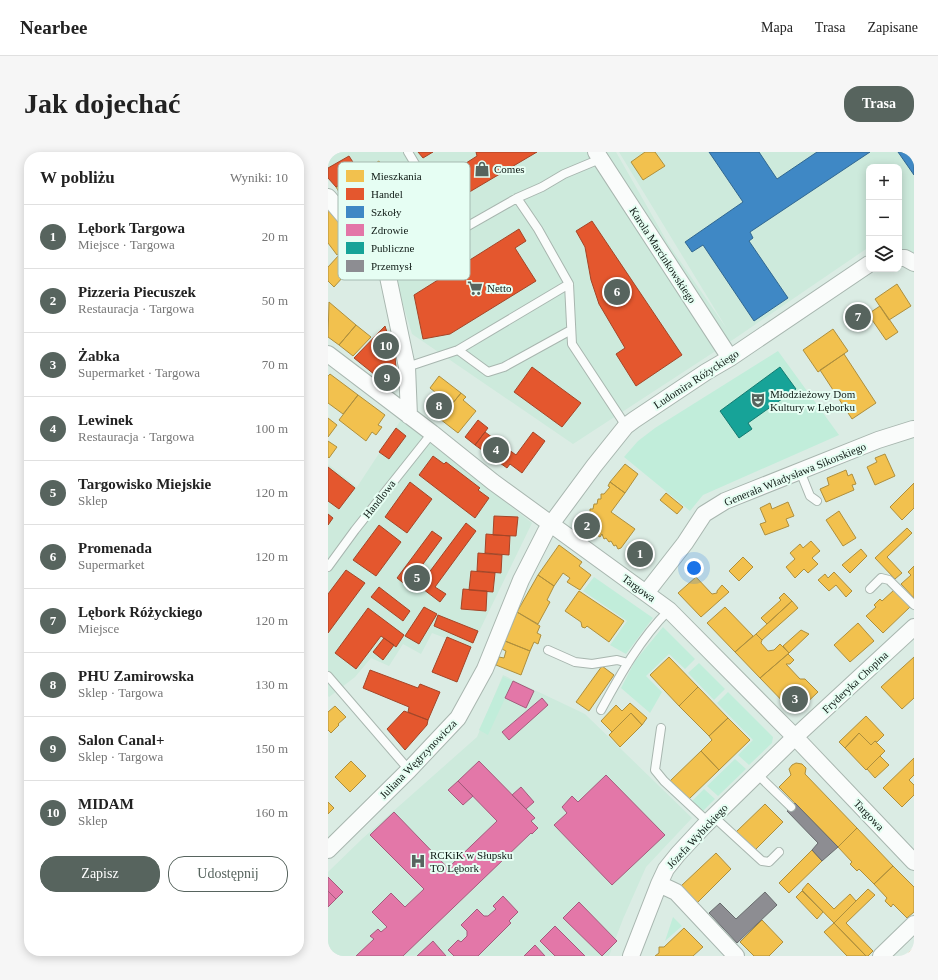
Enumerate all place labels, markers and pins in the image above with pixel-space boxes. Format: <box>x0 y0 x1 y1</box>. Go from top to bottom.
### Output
shop icon: Comes <box>473 160 491 178</box>
place label: Comes <box>494 163 525 175</box>
pin: 6 <box>604 277 630 307</box>
supermarket icon: Netto <box>466 279 484 297</box>
place label: Netto <box>487 282 512 294</box>
pin: 7 <box>845 302 871 332</box>
pin: 10 <box>373 331 399 361</box>
pin: 9 <box>374 363 400 393</box>
place label: Młodzieżowy Dom Kultury w Lęborku <box>770 388 856 413</box>
pin: 8 <box>426 391 452 421</box>
theatre icon: Młodzieżowy Dom Kultury w Lęborku <box>749 391 767 409</box>
pin: 4 <box>483 435 509 465</box>
pin: 2 <box>574 511 600 541</box>
pin: 1 <box>627 539 653 569</box>
pin: 5 <box>404 563 430 593</box>
pin: 3 <box>782 684 808 714</box>
place label: RCKiK w Słupsku TO Lębork <box>430 849 513 874</box>
hospital icon: RCKiK w Słupsku TO Lębork <box>409 852 427 870</box>

